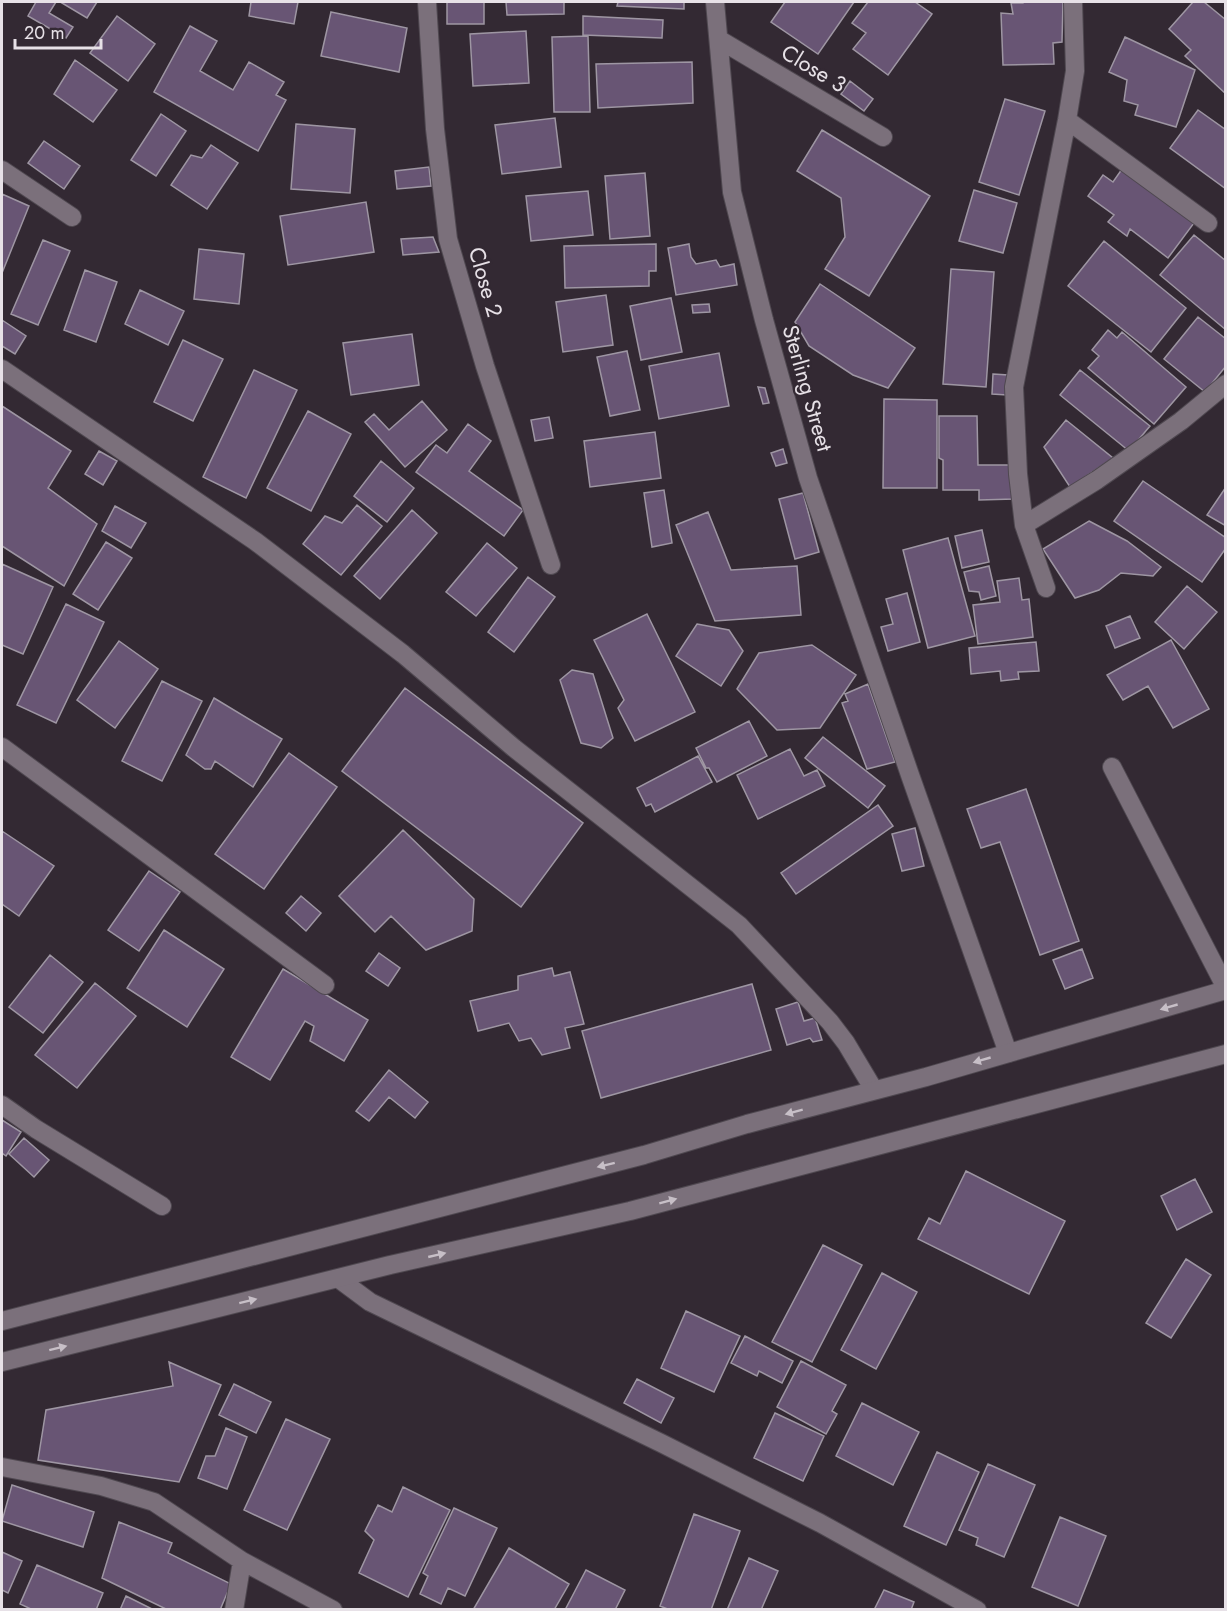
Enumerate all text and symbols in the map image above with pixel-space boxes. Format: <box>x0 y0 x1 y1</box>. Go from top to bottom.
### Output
scale bar <box>15 12 100 50</box>
text: 20 m <box>24 20 64 46</box>
street label: Close 3 <box>775 36 853 100</box>
street label: Close 2 <box>461 243 511 321</box>
street label: Sterling Street <box>775 321 842 456</box>
one-way arrow <box>1160 1003 1178 1012</box>
one-way arrow <box>973 1056 991 1066</box>
one-way arrow <box>785 1107 803 1117</box>
one-way arrow <box>597 1161 615 1171</box>
one-way arrow <box>658 1195 677 1205</box>
one-way arrow <box>428 1249 446 1259</box>
one-way arrow <box>238 1296 257 1306</box>
one-way arrow <box>49 1343 67 1353</box>

